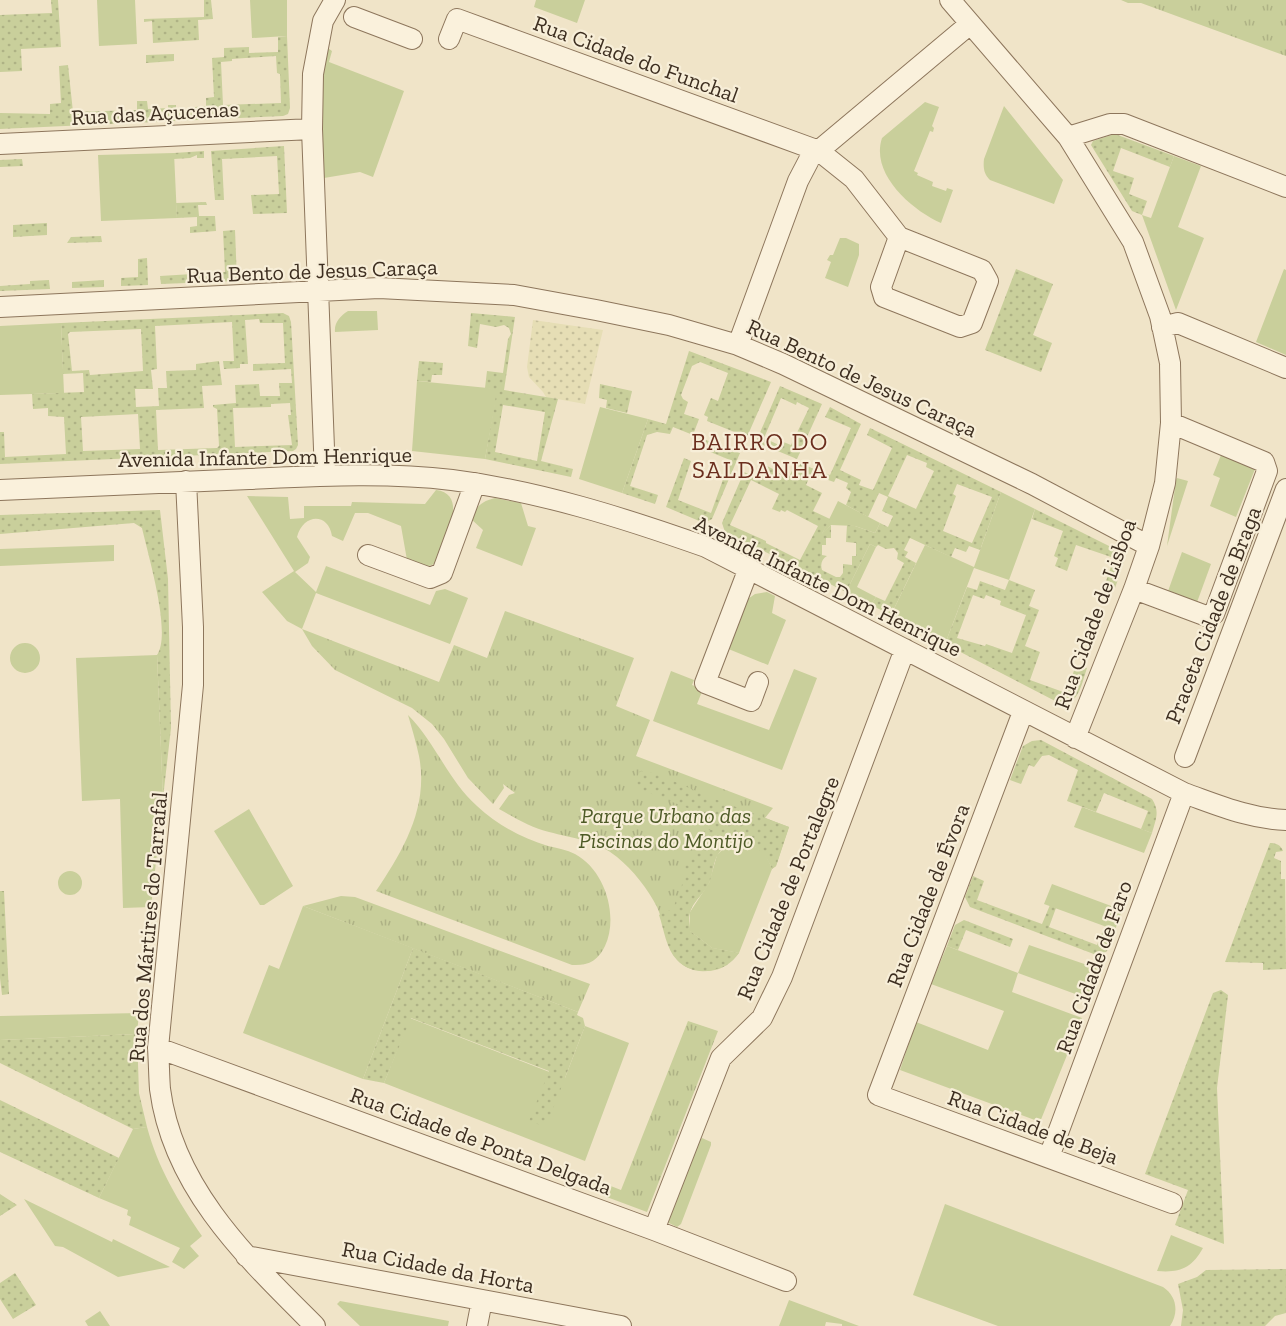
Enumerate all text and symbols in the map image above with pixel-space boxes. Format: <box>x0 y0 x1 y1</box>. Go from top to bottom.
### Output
street label: Rua Cidade do Funchal <box>530 9 743 109</box>
street label: Rua das Açucenas <box>70 95 240 131</box>
street label: Rua Bento de Jesus Caraça <box>186 253 438 289</box>
street label: Rua Bento de Jesus Caraça <box>742 313 982 443</box>
district label: BAIRRO DO SALDANHA <box>691 427 829 484</box>
street label: Avenida Infante Dom Henrique <box>118 441 412 473</box>
street label: Praceta Cidade de Braga <box>1159 502 1267 727</box>
street label: Avenida Infante Dom Henrique <box>690 509 966 663</box>
street label: Rua Cidade de Lisboa <box>1048 515 1142 713</box>
street label: Rua Cidade de Portalegre <box>731 772 845 1004</box>
street label: Rua dos Mártires do Tarrafal <box>123 791 173 1063</box>
street label: Rua Cidade de Évora <box>881 799 976 991</box>
park label: Parque Urbano das Piscinas do Montijo <box>578 802 754 854</box>
street label: Rua Cidade de Faro <box>1050 877 1138 1057</box>
street label: Rua Cidade de Ponta Delgada <box>347 1081 616 1201</box>
street label: Rua Cidade de Beja <box>944 1084 1122 1170</box>
street label: Rua Cidade da Horta <box>340 1235 537 1299</box>

